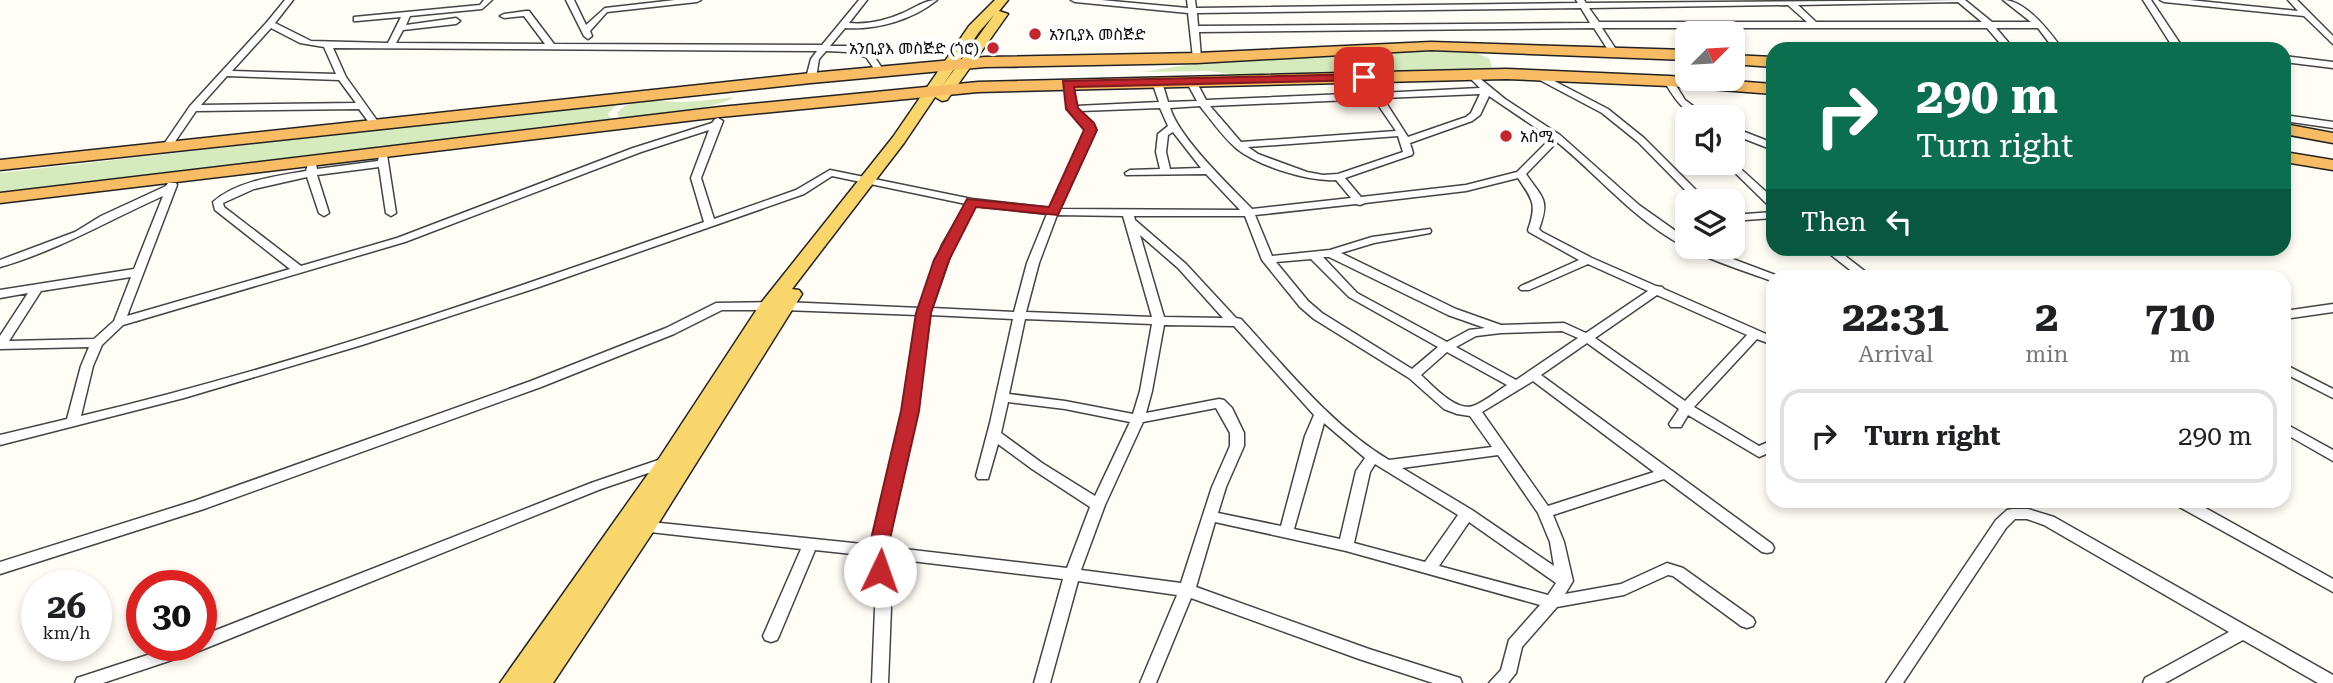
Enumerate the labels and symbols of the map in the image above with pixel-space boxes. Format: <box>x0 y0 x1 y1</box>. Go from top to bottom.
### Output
north arrow <box>1675 21 1745 91</box>
place label: አንቢያእ መስጅድ <box>1049 25 1146 44</box>
marker: አንቢያእ መስጅድ <box>1027 26 1043 42</box>
place label: አንቢያእ መስጅድ (ጎሮ) <box>849 39 979 58</box>
marker: አንቢያእ መስጅድ (ጎሮ) <box>985 40 1001 56</box>
pin <box>1334 47 1394 107</box>
place label: አስሚ <box>1520 127 1555 146</box>
marker: አስሚ <box>1498 128 1514 144</box>
position arrow <box>843 534 917 608</box>
speed limit sign: 30 <box>126 570 217 661</box>

